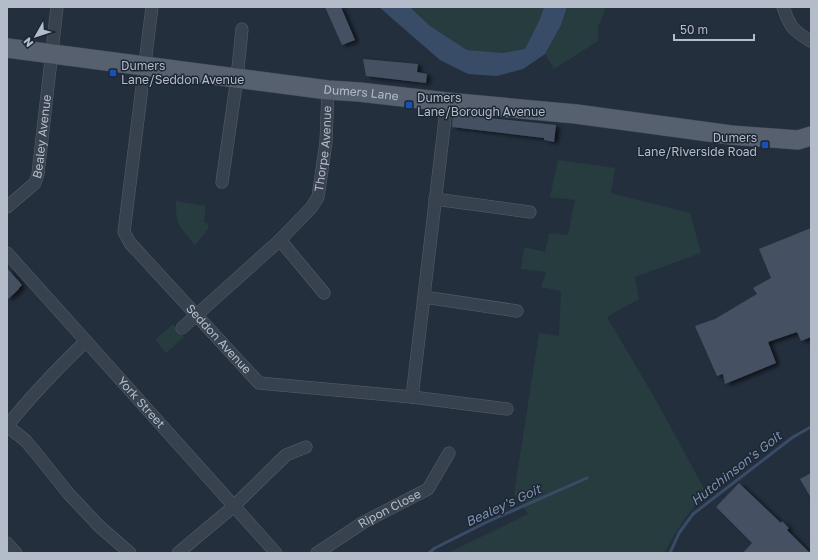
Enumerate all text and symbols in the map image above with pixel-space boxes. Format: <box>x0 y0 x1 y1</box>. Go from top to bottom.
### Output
north arrow <box>16 16 56 56</box>
scale bar <box>674 16 754 42</box>
text: 50 m <box>680 22 708 37</box>
text: N <box>20 35 36 50</box>
place label: Dumers Lane/Seddon Avenue <box>121 58 244 87</box>
marker: Dumers Lane/Seddon Avenue <box>108 68 118 78</box>
street label: Dumers Lane <box>323 81 400 103</box>
place label: Dumers Lane/Borough Avenue <box>417 90 545 119</box>
street label: Bealey Avenue <box>29 94 54 181</box>
marker: Dumers Lane/Borough Avenue <box>404 100 414 110</box>
street label: Thorpe Avenue <box>311 105 334 193</box>
place label: Dumers Lane/Riverside Road <box>637 130 757 159</box>
marker: Dumers Lane/Riverside Road <box>760 140 770 150</box>
street label: Seddon Avenue <box>183 301 255 377</box>
street label: York Street <box>115 373 169 431</box>
water label: Hutchinson's Goit <box>687 427 786 508</box>
water label: Bealey's Goit <box>463 480 545 529</box>
street label: Ripon Close <box>355 486 423 531</box>

